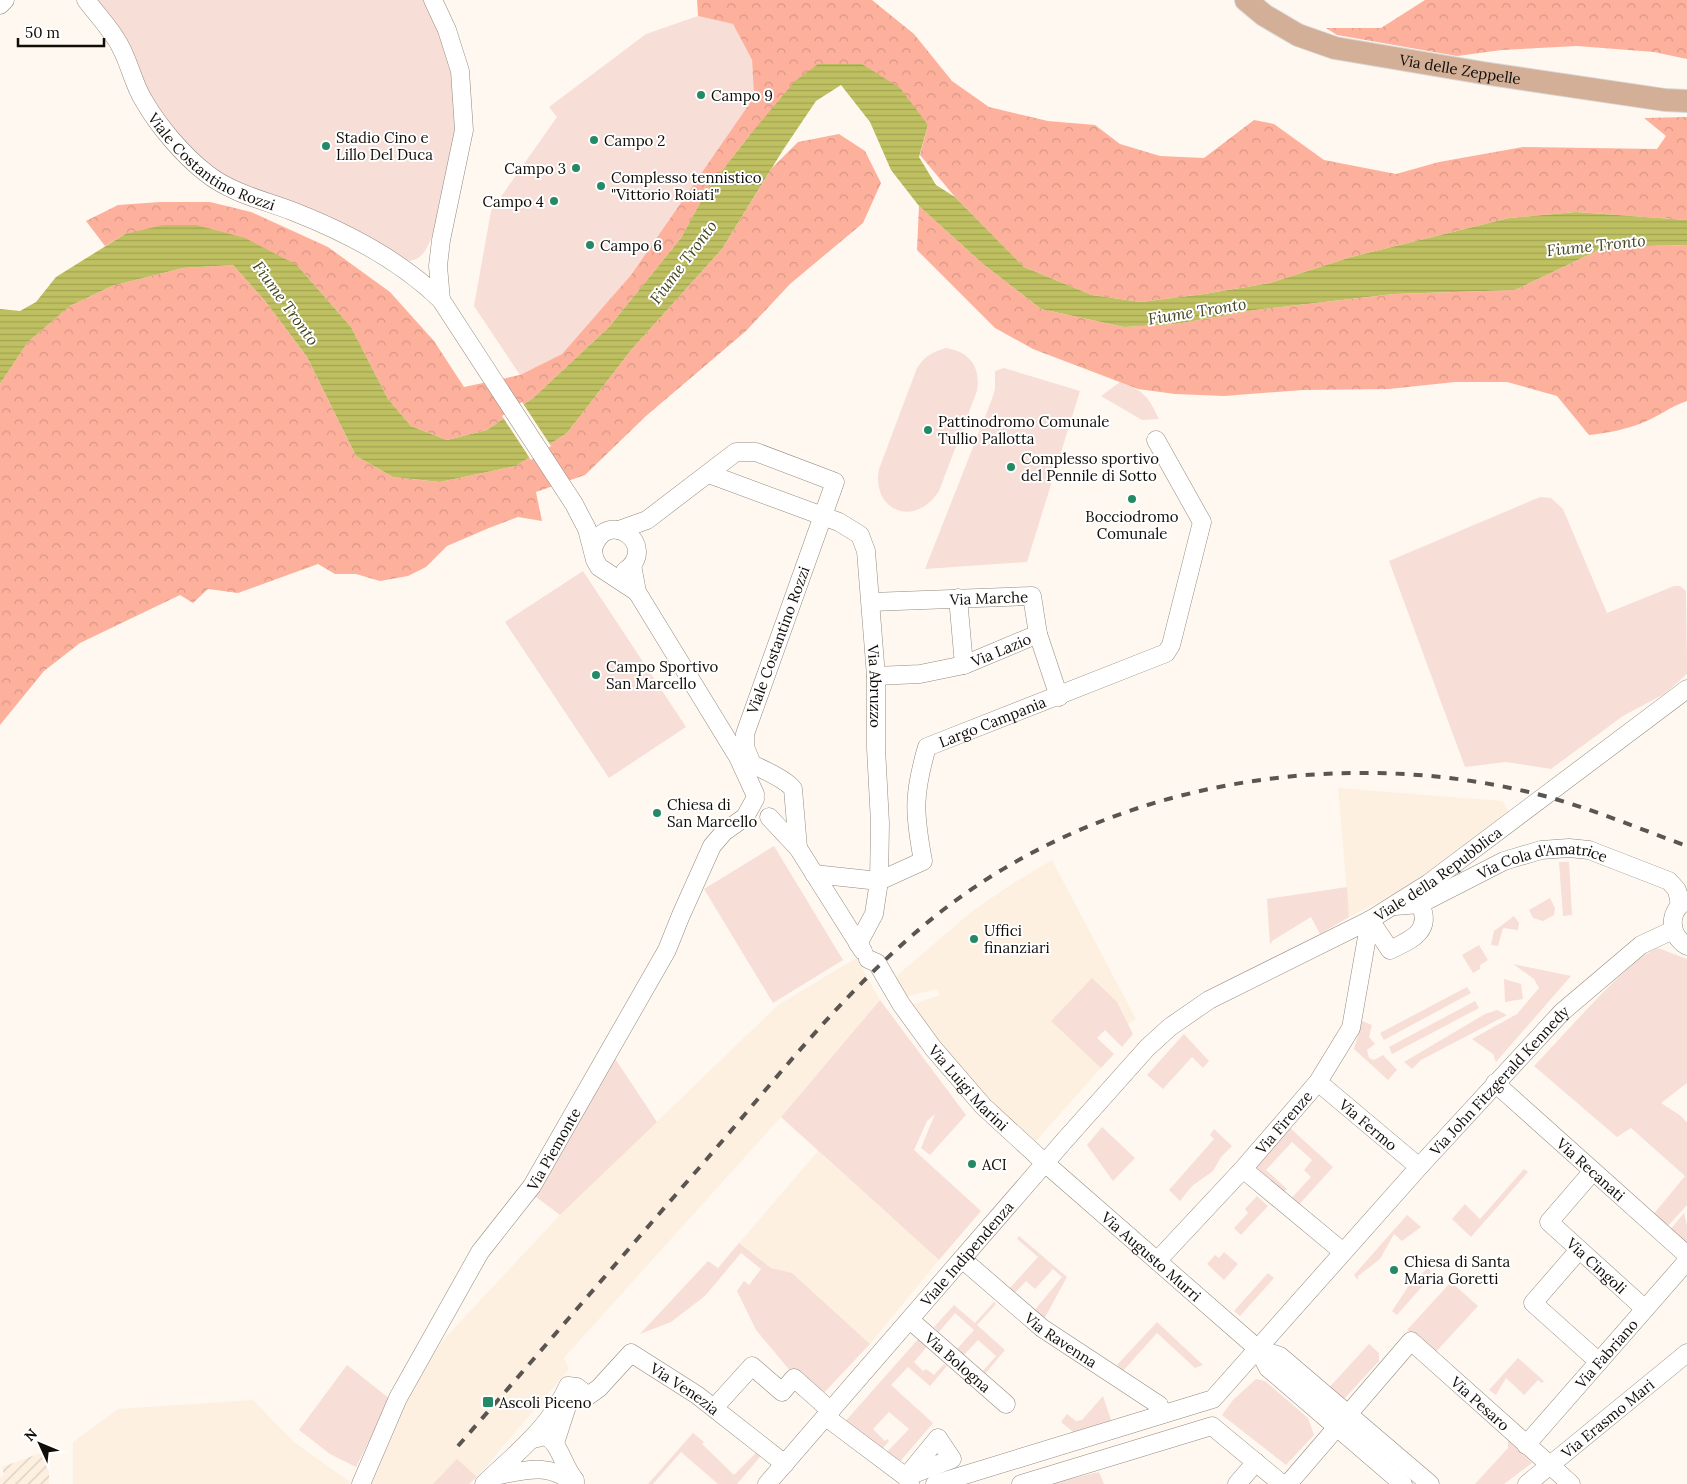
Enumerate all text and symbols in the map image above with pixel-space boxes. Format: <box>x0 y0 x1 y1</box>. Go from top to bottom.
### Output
scale bar <box>18 15 104 47</box>
text: 50 m <box>25 23 60 42</box>
street label: Via delle Zeppelle <box>1397 49 1522 88</box>
place label: Campo 9 <box>711 86 773 105</box>
marker: Campo 9 <box>695 89 707 101</box>
street label: Viale Costantino Rozzi <box>144 108 278 214</box>
place label: Stadio Cino e Lillo Del Duca <box>336 128 433 164</box>
place label: Campo 2 <box>604 131 665 150</box>
marker: Campo 2 <box>588 134 600 146</box>
marker: Stadio Cino e Lillo Del Duca <box>320 140 332 152</box>
place label: Campo 3 <box>504 159 566 178</box>
marker: Campo 3 <box>570 162 582 174</box>
place label: Complesso tennistico "Vittorio Roiati" <box>611 168 762 204</box>
marker: Complesso tennistico "Vittorio Roiati" <box>595 180 607 192</box>
place label: Campo 4 <box>483 192 544 211</box>
marker: Campo 4 <box>548 195 560 207</box>
water label: Fiume Tronto <box>645 216 721 308</box>
water label: Fiume Tronto <box>1546 230 1646 260</box>
place label: Campo 6 <box>600 236 662 255</box>
marker: Campo 6 <box>584 239 596 251</box>
water label: Fiume Tronto <box>249 257 323 349</box>
water label: Fiume Tronto <box>1146 293 1248 329</box>
place label: Pattinodromo Comunale Tullio Pallotta <box>938 412 1109 448</box>
marker: Pattinodromo Comunale Tullio Pallotta <box>922 424 934 436</box>
place label: Complesso sportivo del Pennile di Sotto <box>1021 449 1159 485</box>
marker: Complesso sportivo del Pennile di Sotto <box>1005 461 1017 473</box>
marker: Bocciodromo Comunale <box>1126 493 1138 505</box>
place label: Bocciodromo Comunale <box>1085 507 1179 543</box>
street label: Viale Costantino Rozzi <box>742 564 814 717</box>
street label: Via Marche <box>948 587 1029 609</box>
street label: Via Lazio <box>967 629 1034 671</box>
street label: Via Abruzzo <box>864 643 886 728</box>
place label: Campo Sportivo San Marcello <box>606 657 719 693</box>
marker: Campo Sportivo San Marcello <box>590 669 602 681</box>
street label: Largo Campania <box>936 692 1049 751</box>
place label: Chiesa di San Marcello <box>667 795 757 831</box>
marker: Chiesa di San Marcello <box>651 807 663 819</box>
street label: Viale della Repubblica <box>1370 822 1506 925</box>
street label: Via Cola d'Amatrice <box>1473 838 1610 883</box>
place label: Uffici finanziari <box>984 921 1050 957</box>
marker: Uffici finanziari <box>968 933 980 945</box>
street label: Via John Fitzgerald Kennedy <box>1425 1001 1572 1160</box>
street label: Via Luigi Marini <box>924 1040 1013 1134</box>
street label: Via Firenze <box>1250 1087 1316 1158</box>
street label: Via Fermo <box>1335 1094 1402 1155</box>
street label: Via Piemonte <box>522 1104 584 1194</box>
street label: Via Recanati <box>1552 1133 1629 1205</box>
place label: ACI <box>981 1155 1007 1174</box>
marker: ACI <box>966 1158 978 1170</box>
street label: Viale Indipendenza <box>915 1197 1017 1311</box>
street label: Via Augusto Murri <box>1097 1207 1205 1305</box>
street label: Via Cingoli <box>1562 1233 1631 1298</box>
place label: Chiesa di Santa Maria Goretti <box>1404 1252 1511 1288</box>
marker: Chiesa di Santa Maria Goretti <box>1388 1264 1400 1276</box>
street label: Via Ravenna <box>1020 1307 1101 1371</box>
street label: Via Fabriano <box>1570 1314 1642 1393</box>
street label: Via Bologna <box>920 1327 995 1396</box>
street label: Via Venezia <box>646 1358 724 1419</box>
street label: Via Pesaro <box>1447 1371 1514 1435</box>
street label: Via Erasmo Mari <box>1556 1375 1658 1462</box>
place label: Ascoli Piceno <box>498 1393 592 1412</box>
marker: Ascoli Piceno <box>481 1395 495 1409</box>
north arrow <box>15 1419 65 1469</box>
text: N <box>20 1425 41 1445</box>

